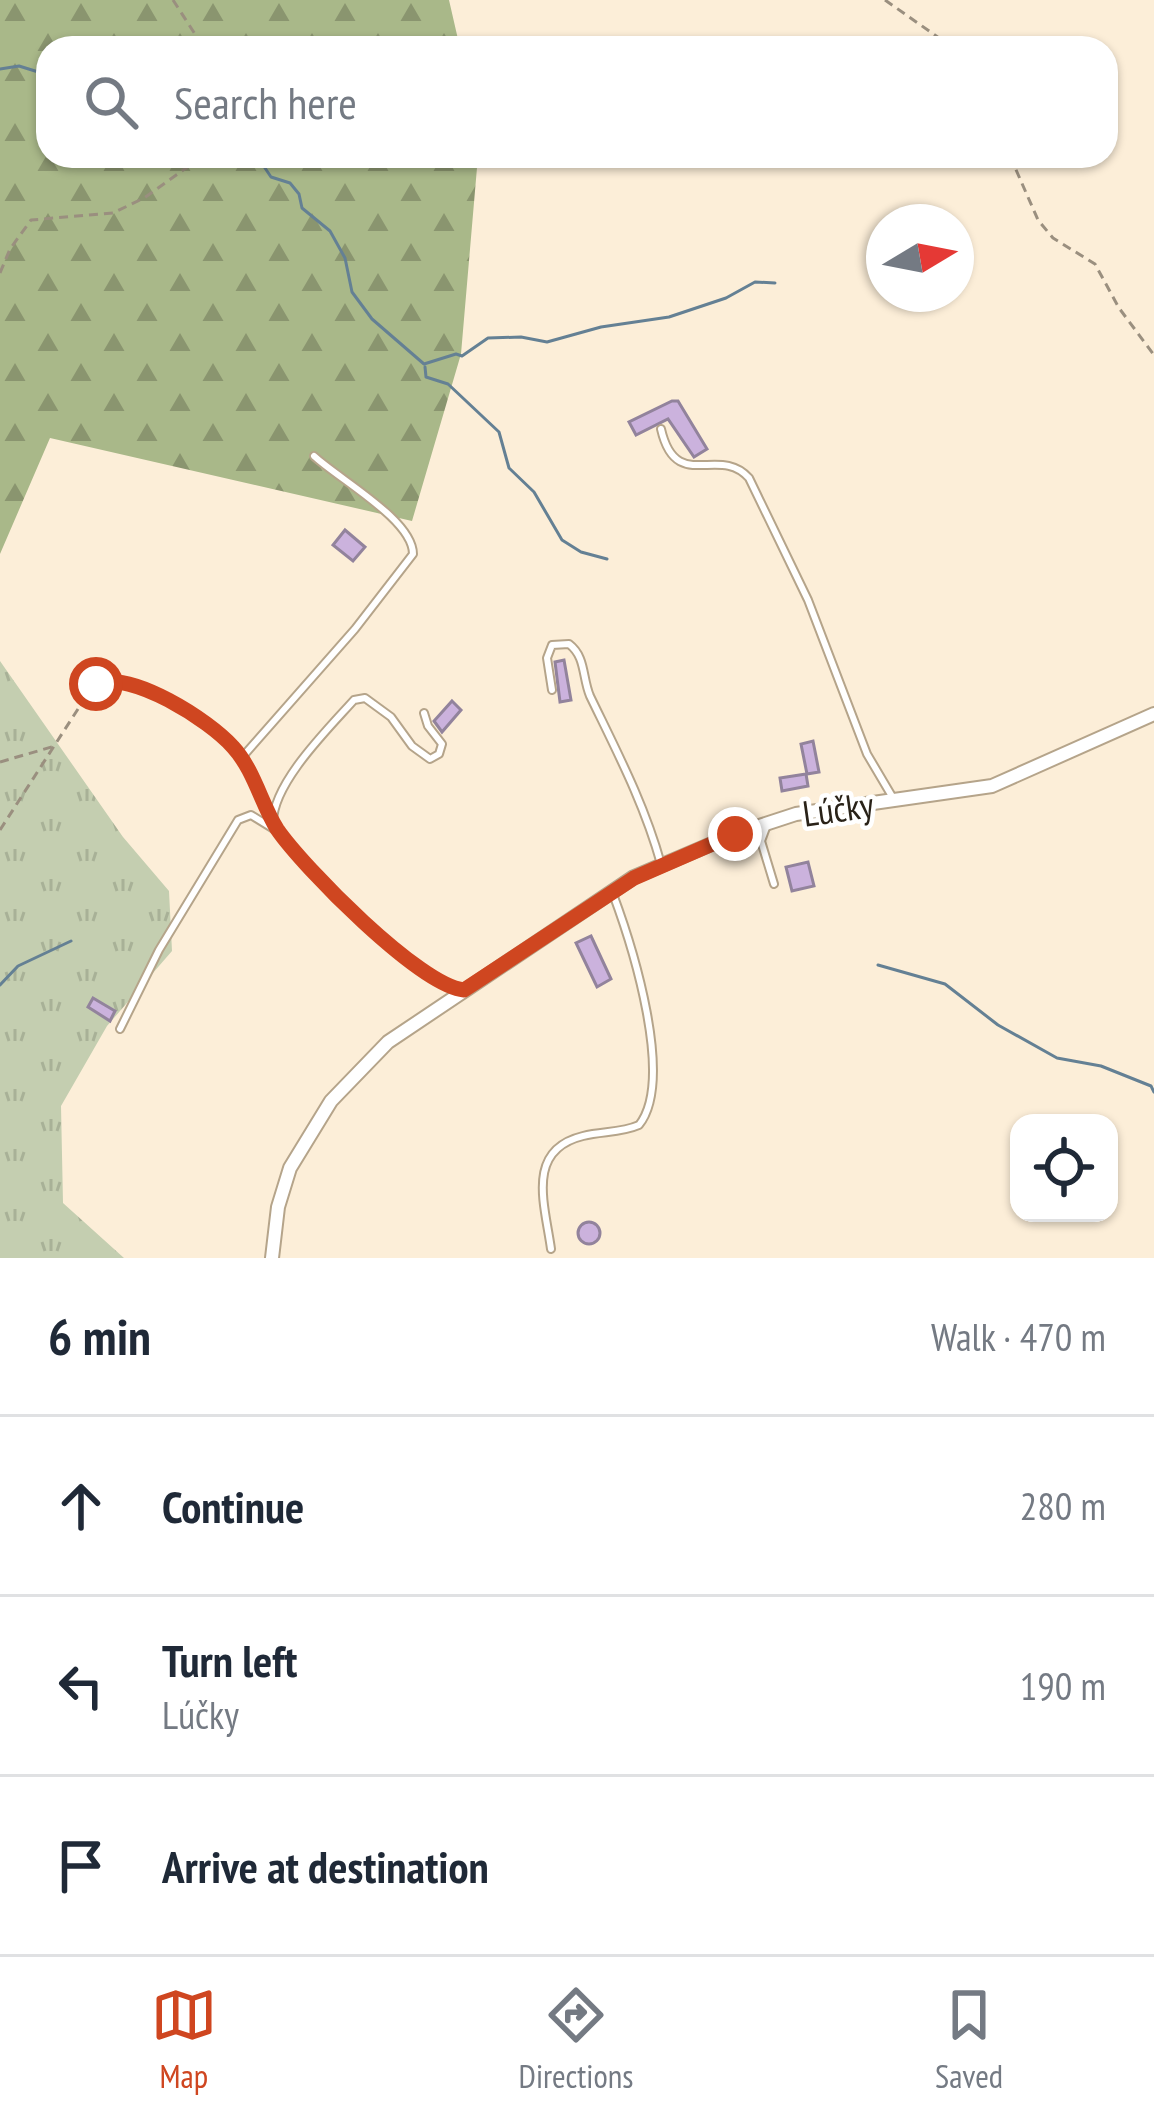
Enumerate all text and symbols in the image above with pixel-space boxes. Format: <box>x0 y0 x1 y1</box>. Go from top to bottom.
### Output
search box <box>36 36 1118 168</box>
icon: search <box>78 69 144 135</box>
text: Search here <box>174 73 357 131</box>
north arrow <box>866 204 974 312</box>
route start <box>69 657 123 711</box>
street label: Lúčky <box>800 780 877 837</box>
route end <box>708 807 762 861</box>
map controls <box>1010 1114 1118 1222</box>
button: locate <box>1010 1114 1118 1222</box>
text: 6 min <box>48 1303 151 1369</box>
text: Walk · 470 m <box>931 1311 1106 1362</box>
icon: ahead <box>48 1473 114 1539</box>
text: Continue <box>162 1477 304 1535</box>
text: 280 m <box>1020 1480 1106 1531</box>
text: Turn left <box>162 1631 297 1689</box>
icon: left <box>48 1653 114 1719</box>
text: 190 m <box>1020 1660 1106 1711</box>
text: Lúčky <box>162 1689 239 1740</box>
icon: arrive <box>48 1833 114 1899</box>
text: Arrive at destination <box>162 1837 489 1895</box>
tab: Map <box>151 1982 217 2097</box>
tab: Directions <box>519 1982 633 2097</box>
tab: Saved <box>935 1982 1003 2097</box>

